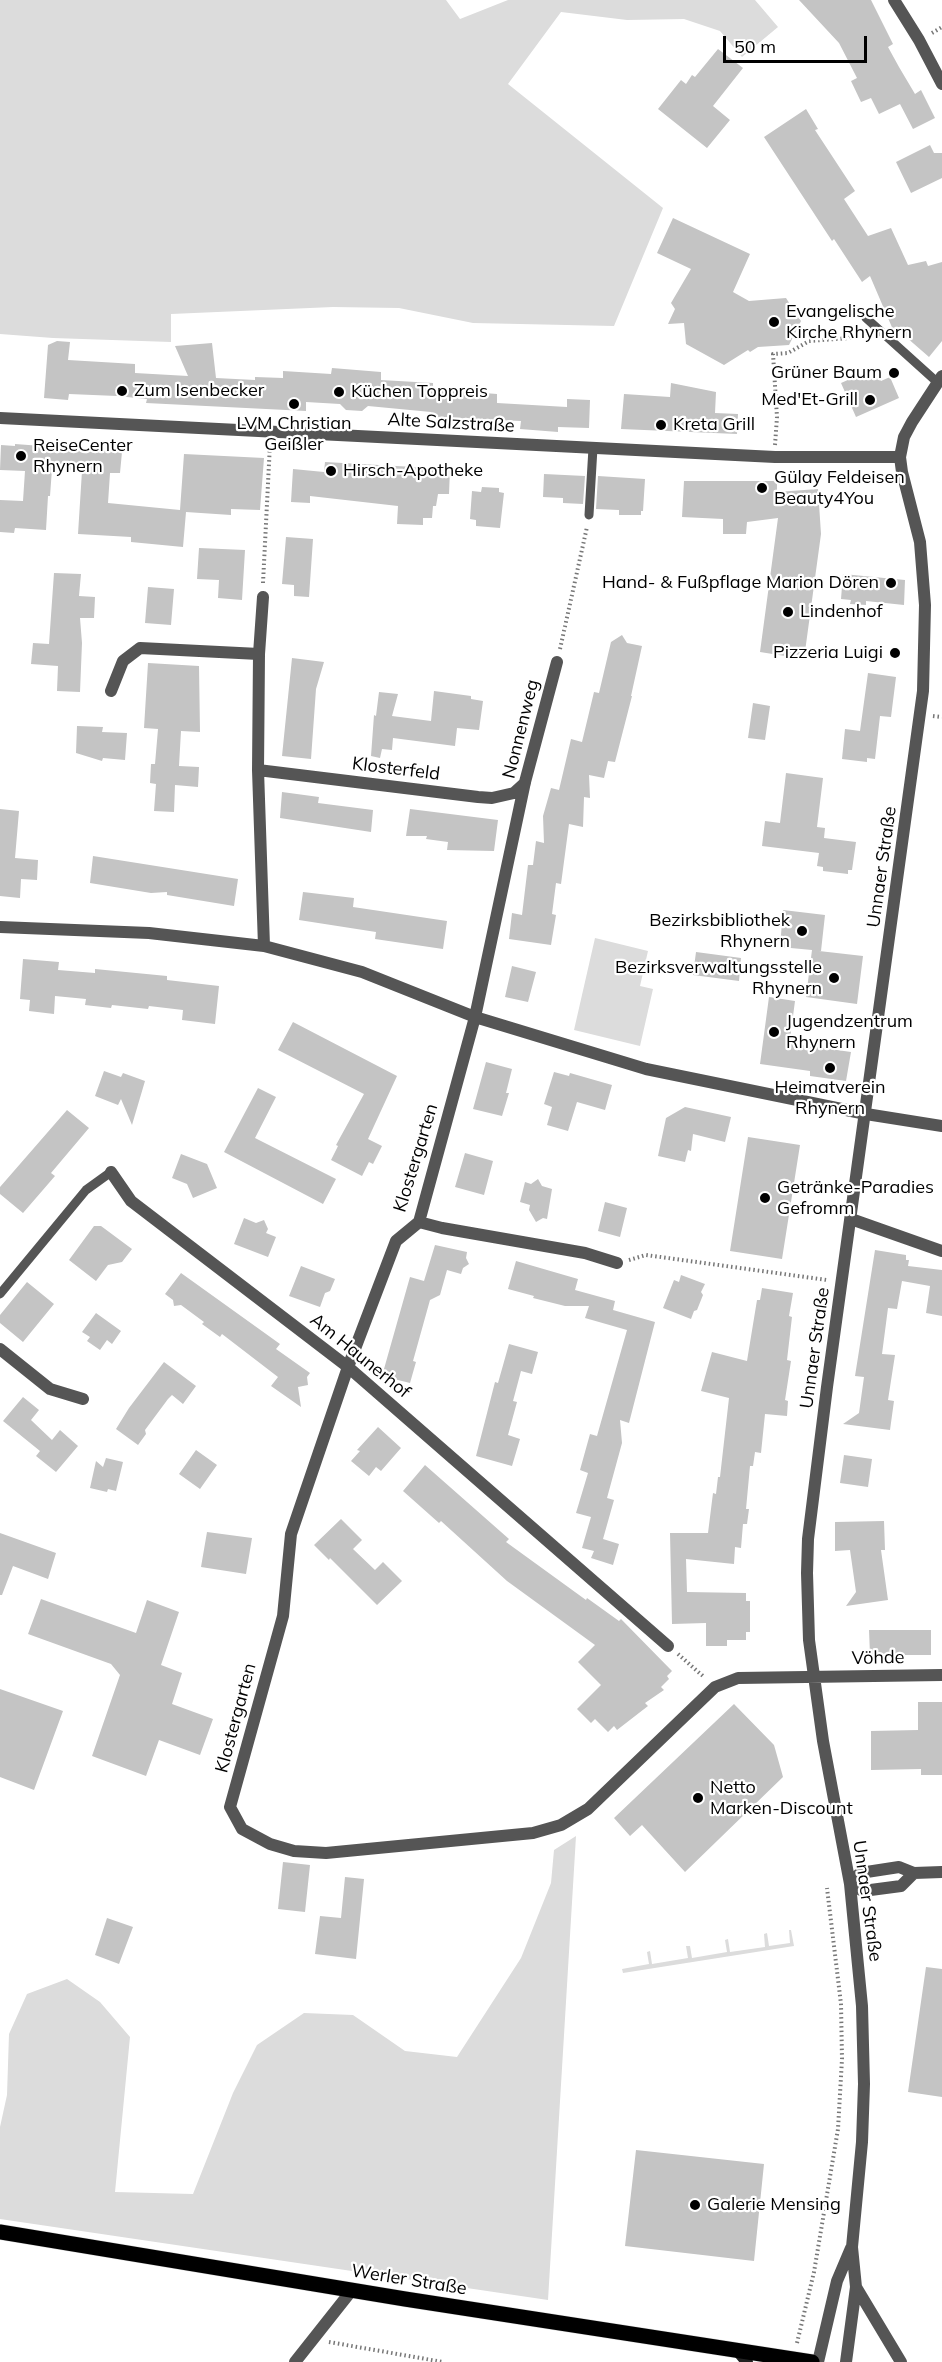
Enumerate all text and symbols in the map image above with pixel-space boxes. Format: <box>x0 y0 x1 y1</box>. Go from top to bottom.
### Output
scale bar <box>726 24 870 62</box>
text: 50 m <box>734 35 776 58</box>
place label: Evangelische Kirche Rhynern <box>786 301 912 344</box>
marker: Evangelische Kirche Rhynern <box>767 315 781 329</box>
place label: Grüner Baum <box>771 362 882 384</box>
marker: Grüner Baum <box>887 366 901 380</box>
place label: Zum Isenbecker <box>134 380 264 402</box>
place label: Küchen Toppreis <box>351 381 488 403</box>
marker: Zum Isenbecker <box>115 384 129 398</box>
marker: Küchen Toppreis <box>332 385 346 399</box>
place label: Med'Et-Grill <box>761 389 858 411</box>
marker: Med'Et-Grill <box>863 393 877 407</box>
marker: LVM Christian Geißler <box>287 397 301 411</box>
street label: Alte Salzstraße <box>387 409 515 437</box>
place label: LVM Christian Geißler <box>236 413 352 456</box>
place label: Kreta Grill <box>673 414 755 436</box>
marker: Kreta Grill <box>654 418 668 432</box>
place label: ReiseCenter Rhynern <box>33 435 133 478</box>
marker: ReiseCenter Rhynern <box>14 449 28 463</box>
place label: Hirsch-Apotheke <box>343 460 483 482</box>
marker: Hirsch-Apotheke <box>324 464 338 478</box>
place label: Gülay Feldeisen Beauty4You <box>774 467 905 510</box>
marker: Gülay Feldeisen Beauty4You <box>755 481 769 495</box>
place label: Hand- & Fußpflage Marion Dören <box>602 572 879 594</box>
marker: Hand- & Fußpflage Marion Dören <box>884 576 898 590</box>
place label: Lindenhof <box>800 601 883 623</box>
marker: Lindenhof <box>781 605 795 619</box>
place label: Pizzeria Luigi <box>773 642 883 664</box>
marker: Pizzeria Luigi <box>888 646 902 660</box>
street label: Nonnenweg <box>498 677 544 781</box>
street label: Klosterfeld <box>351 753 441 785</box>
street label: Unnaer Straße <box>863 805 901 929</box>
place label: Bezirksbibliothek Rhynern <box>649 910 790 952</box>
marker: Bezirksbibliothek Rhynern <box>795 924 809 938</box>
place label: Bezirksverwaltungsstelle Rhynern <box>615 957 822 1000</box>
marker: Bezirksverwaltungsstelle Rhynern <box>827 971 841 985</box>
place label: Jugendzentrum Rhynern <box>786 1011 913 1054</box>
marker: Jugendzentrum Rhynern <box>767 1025 781 1039</box>
marker: Heimatverein Rhynern <box>823 1061 837 1075</box>
place label: Heimatverein Rhynern <box>774 1077 886 1120</box>
street label: Klostergarten <box>389 1101 443 1215</box>
place label: Getränke-Paradies Gefromm <box>777 1177 934 1220</box>
marker: Getränke-Paradies Gefromm <box>758 1191 772 1205</box>
street label: Unnaer Straße <box>796 1286 834 1410</box>
street label: Am Haunerhof <box>306 1309 414 1403</box>
street label: Vöhde <box>851 1647 905 1669</box>
street label: Klostergarten <box>211 1661 261 1775</box>
place label: Netto Marken-Discount <box>710 1777 853 1820</box>
marker: Netto Marken-Discount <box>691 1791 705 1805</box>
street label: Unnaer Straße <box>848 1839 886 1963</box>
place label: Galerie Mensing <box>707 2194 841 2216</box>
marker: Galerie Mensing <box>688 2198 702 2212</box>
street label: Werler Straße <box>350 2260 468 2300</box>

